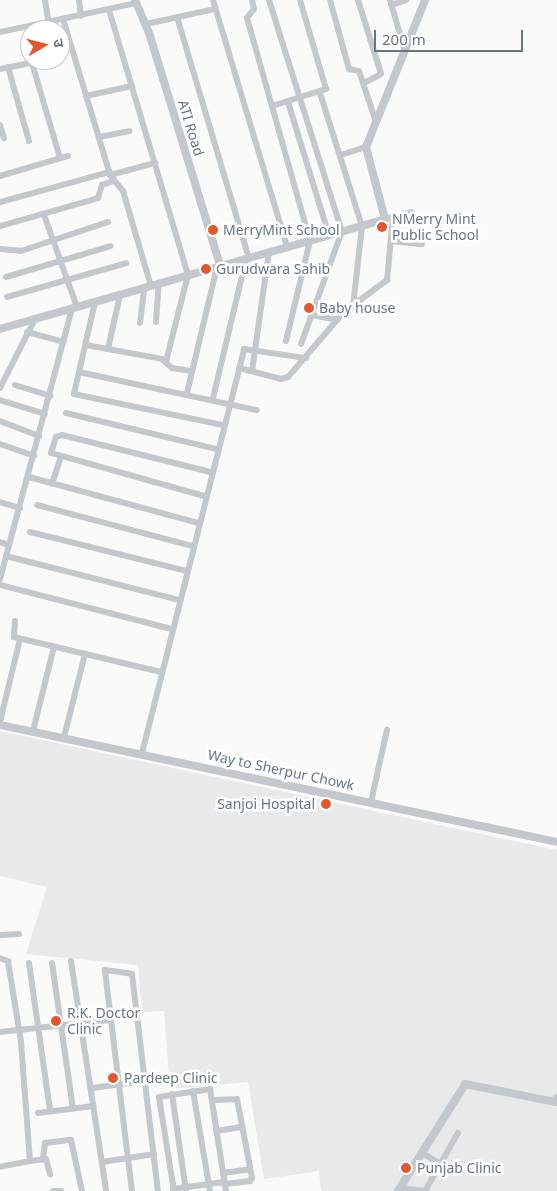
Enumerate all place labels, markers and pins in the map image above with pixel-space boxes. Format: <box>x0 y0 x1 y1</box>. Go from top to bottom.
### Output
place label: NMerry Mint Public School <box>392 211 479 243</box>
marker: NMerry Mint Public School <box>376 221 388 233</box>
place label: MerryMint School <box>223 222 340 238</box>
marker: MerryMint School <box>207 224 219 236</box>
place label: Gurudwara Sahib <box>216 261 330 277</box>
marker: Gurudwara Sahib <box>200 263 212 275</box>
place label: Baby house <box>319 300 395 316</box>
marker: Baby house <box>303 302 315 314</box>
place label: Sanjoi Hospital <box>217 796 315 812</box>
marker: Sanjoi Hospital <box>319 797 333 811</box>
place label: R.K. Doctor Clinic <box>67 1005 140 1038</box>
marker: R.K. Doctor Clinic <box>49 1014 63 1028</box>
place label: Pardeep Clinic <box>124 1070 218 1086</box>
marker: Pardeep Clinic <box>106 1071 120 1085</box>
place label: Punjab Clinic <box>417 1160 502 1176</box>
marker: Punjab Clinic <box>399 1161 413 1175</box>

